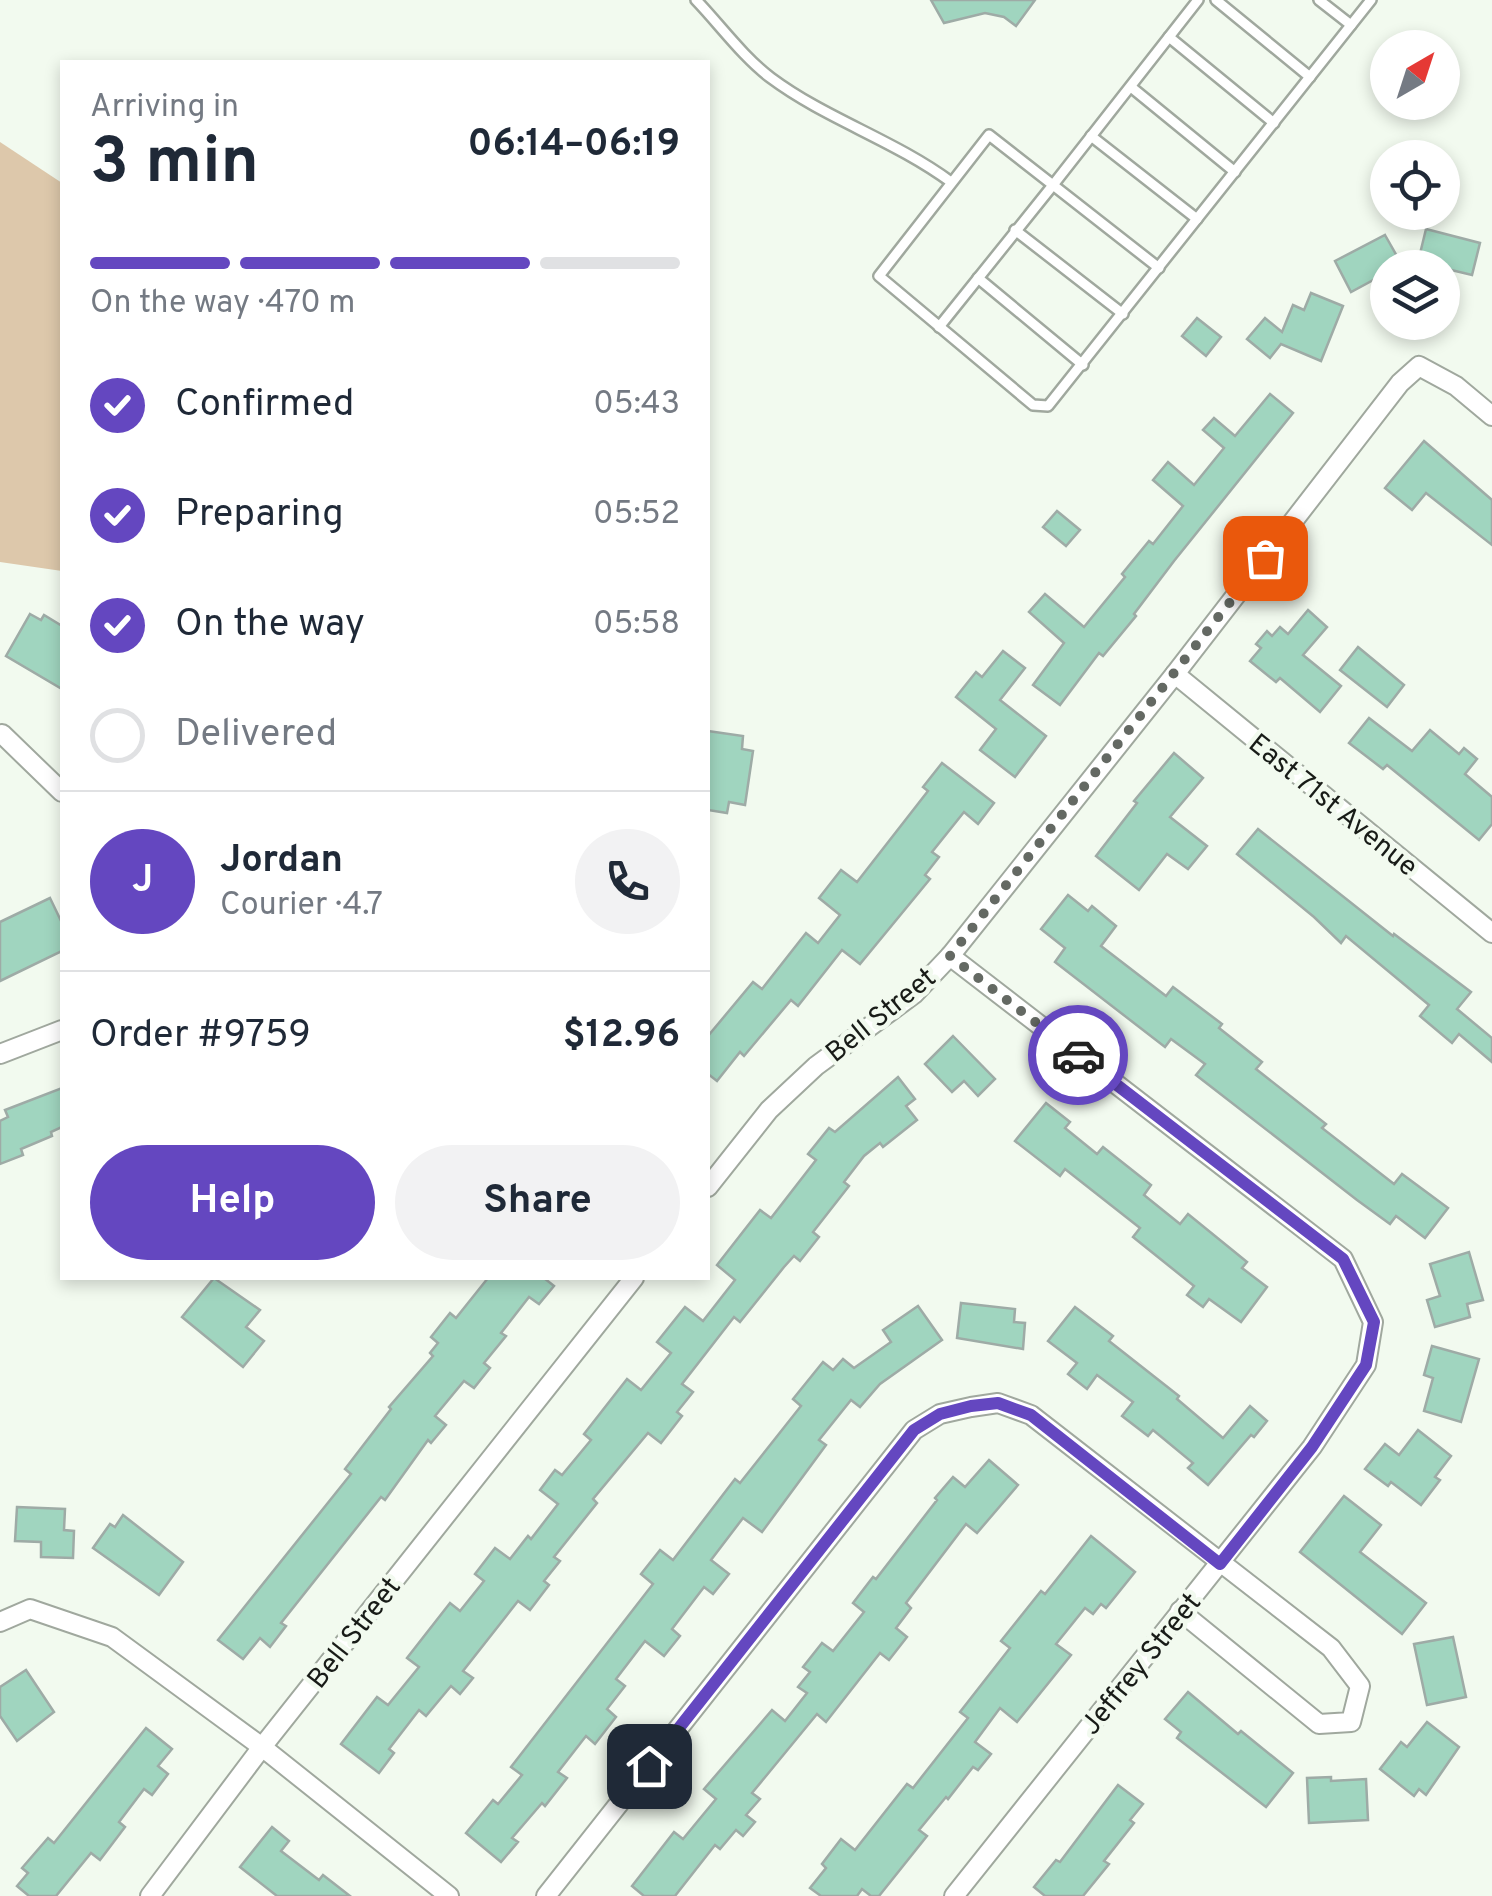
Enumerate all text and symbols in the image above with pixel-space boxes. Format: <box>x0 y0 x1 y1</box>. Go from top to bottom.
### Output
north arrow <box>1370 30 1460 120</box>
map controls <box>1370 30 1460 340</box>
text: Arriving in <box>90 88 239 128</box>
text: 06:14–06:19 <box>468 121 680 170</box>
text: 3 min <box>90 124 259 206</box>
button: locate <box>1370 140 1460 230</box>
button: layers <box>1370 250 1460 340</box>
text: On the way · 470 m <box>90 284 355 324</box>
icon: check <box>90 378 145 433</box>
text: Confirmed <box>175 381 354 430</box>
text: 05:43 <box>593 385 680 425</box>
icon: check <box>90 488 145 543</box>
text: Preparing <box>175 491 344 540</box>
text: 05:52 <box>593 495 680 535</box>
pin <box>1223 516 1308 601</box>
icon: bag <box>1238 531 1293 586</box>
icon: check <box>90 598 145 653</box>
text: On the way <box>175 601 365 650</box>
text: 05:58 <box>593 605 680 645</box>
text: Delivered <box>175 711 337 760</box>
street label: East 71st Avenue <box>1240 727 1424 886</box>
button: phone <box>575 829 680 934</box>
text: Jordan <box>220 837 343 886</box>
text: J <box>132 857 153 906</box>
text: Courier · 4.7 <box>220 886 383 926</box>
street label: Bell Street <box>819 961 945 1072</box>
courier <box>1028 1005 1128 1105</box>
text: Order #9759 <box>90 1012 311 1061</box>
text: $12.96 <box>563 1012 680 1061</box>
icon: car <box>1051 1028 1106 1083</box>
button: Help <box>90 1145 375 1260</box>
button: Share <box>395 1145 680 1260</box>
street label: Bell Street <box>301 1571 410 1697</box>
street label: Jeffrey Street <box>1074 1587 1211 1743</box>
pin <box>607 1724 692 1809</box>
icon: home <box>622 1739 677 1794</box>

